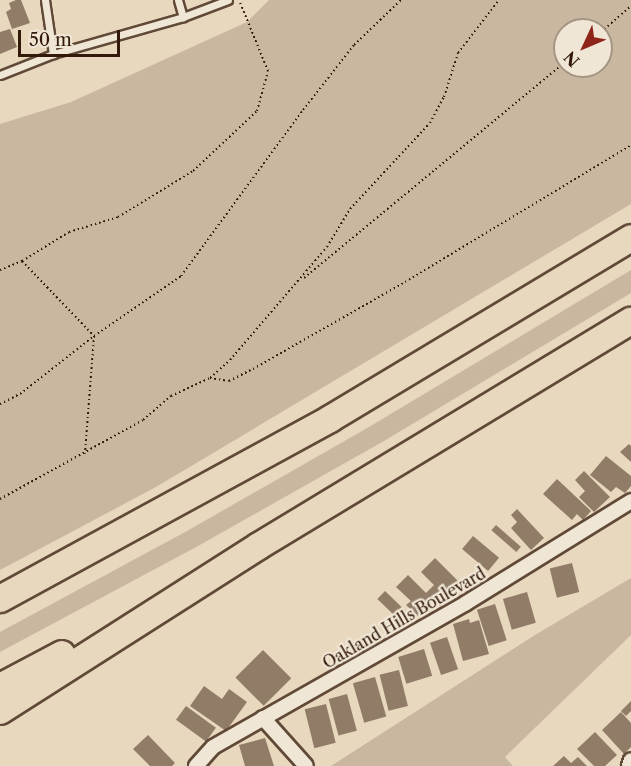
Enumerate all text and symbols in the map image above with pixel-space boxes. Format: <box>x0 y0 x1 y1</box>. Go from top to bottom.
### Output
scale bar <box>21 18 123 56</box>
north arrow <box>553 18 613 78</box>
text: 50 m <box>29 29 72 51</box>
text: N <box>559 47 584 71</box>
street label: Oakland Hills Boulevard <box>319 564 489 672</box>

